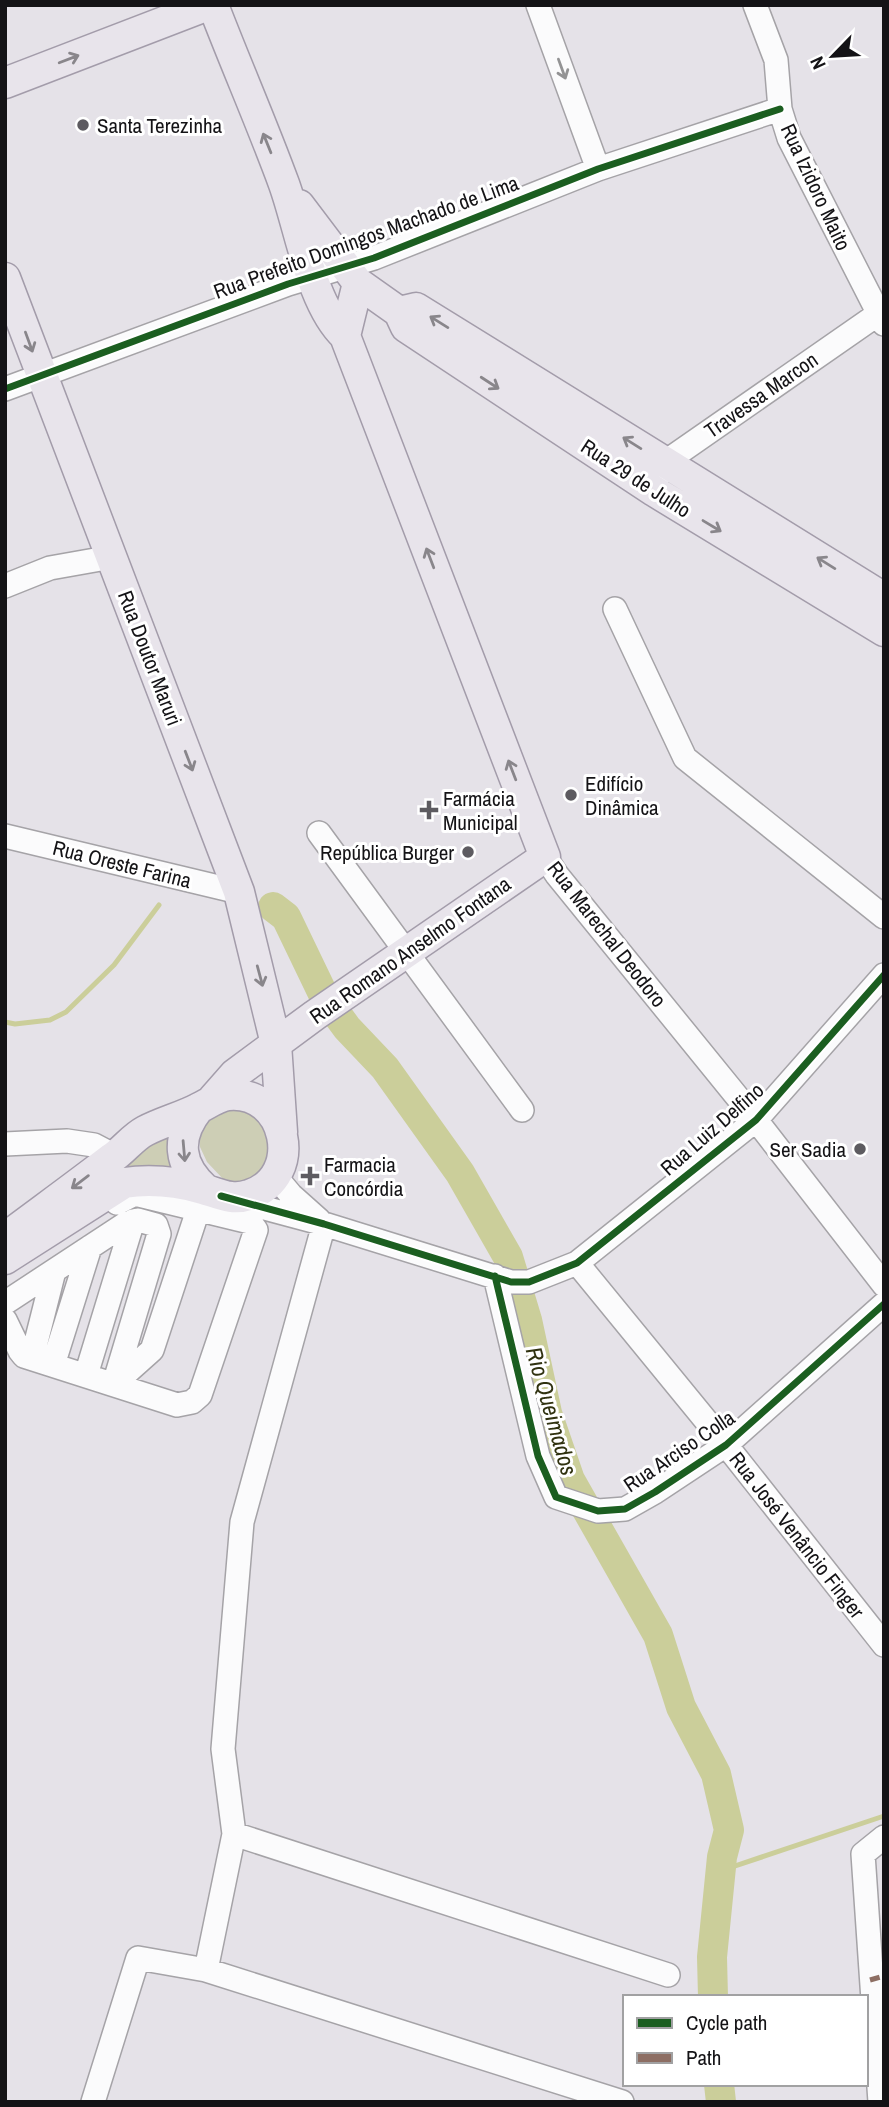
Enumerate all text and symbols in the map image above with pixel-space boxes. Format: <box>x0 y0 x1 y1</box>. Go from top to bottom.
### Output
north arrow <box>798 21 868 91</box>
one-way arrow <box>57 51 79 64</box>
text: N <box>803 53 832 74</box>
one-way arrow <box>556 58 569 80</box>
place label: Santa Terezinha <box>97 111 223 140</box>
marker: Santa Terezinha <box>75 117 91 133</box>
street label: Rua Izidoro Maito <box>774 119 858 255</box>
one-way arrow <box>260 132 273 154</box>
street label: Rua Prefeito Domingos Machado de Lima <box>209 168 523 306</box>
one-way arrow <box>430 315 450 329</box>
one-way arrow <box>23 331 36 353</box>
street label: Travessa Marcon <box>698 345 824 445</box>
one-way arrow <box>480 375 499 390</box>
street label: Rua 29 de Julho <box>576 432 696 524</box>
one-way arrow <box>623 436 642 451</box>
one-way arrow <box>702 519 722 533</box>
one-way arrow <box>423 547 436 569</box>
one-way arrow <box>816 555 836 569</box>
street label: Rua Doutor Maruri <box>111 586 189 730</box>
one-way arrow <box>183 749 196 771</box>
one-way arrow <box>504 760 517 782</box>
place label: Edifício Dinâmica <box>585 769 659 822</box>
place label: Farmácia Municipal <box>443 784 518 837</box>
marker: Edifício Dinâmica <box>563 787 579 803</box>
marker: Farmácia Municipal <box>421 802 437 818</box>
street label: Rua Oreste Farina <box>50 833 195 895</box>
place label: República Burger <box>320 838 454 867</box>
marker: República Burger <box>460 844 476 860</box>
street label: Rua Marechal Deodoro <box>541 855 673 1013</box>
street label: Rua Romano Anselmo Fontana <box>304 869 517 1031</box>
one-way arrow <box>254 965 267 987</box>
street label: Rua Luiz Delfino <box>654 1076 770 1182</box>
place label: Ser Sadia <box>769 1135 846 1164</box>
one-way arrow <box>178 1139 191 1162</box>
marker: Ser Sadia <box>852 1141 868 1157</box>
place label: Farmacia Concórdia <box>324 1150 404 1203</box>
marker: Farmacia Concórdia <box>302 1168 318 1184</box>
one-way arrow <box>71 1175 90 1190</box>
water label: Rio Queimados <box>519 1343 585 1479</box>
street label: Rua Arciso Colla <box>618 1403 741 1499</box>
street label: Rua José Venâncio Finger <box>723 1446 871 1624</box>
legend <box>623 1995 868 2086</box>
text: Cycle path <box>686 2008 767 2037</box>
text: Path <box>686 2043 721 2072</box>

